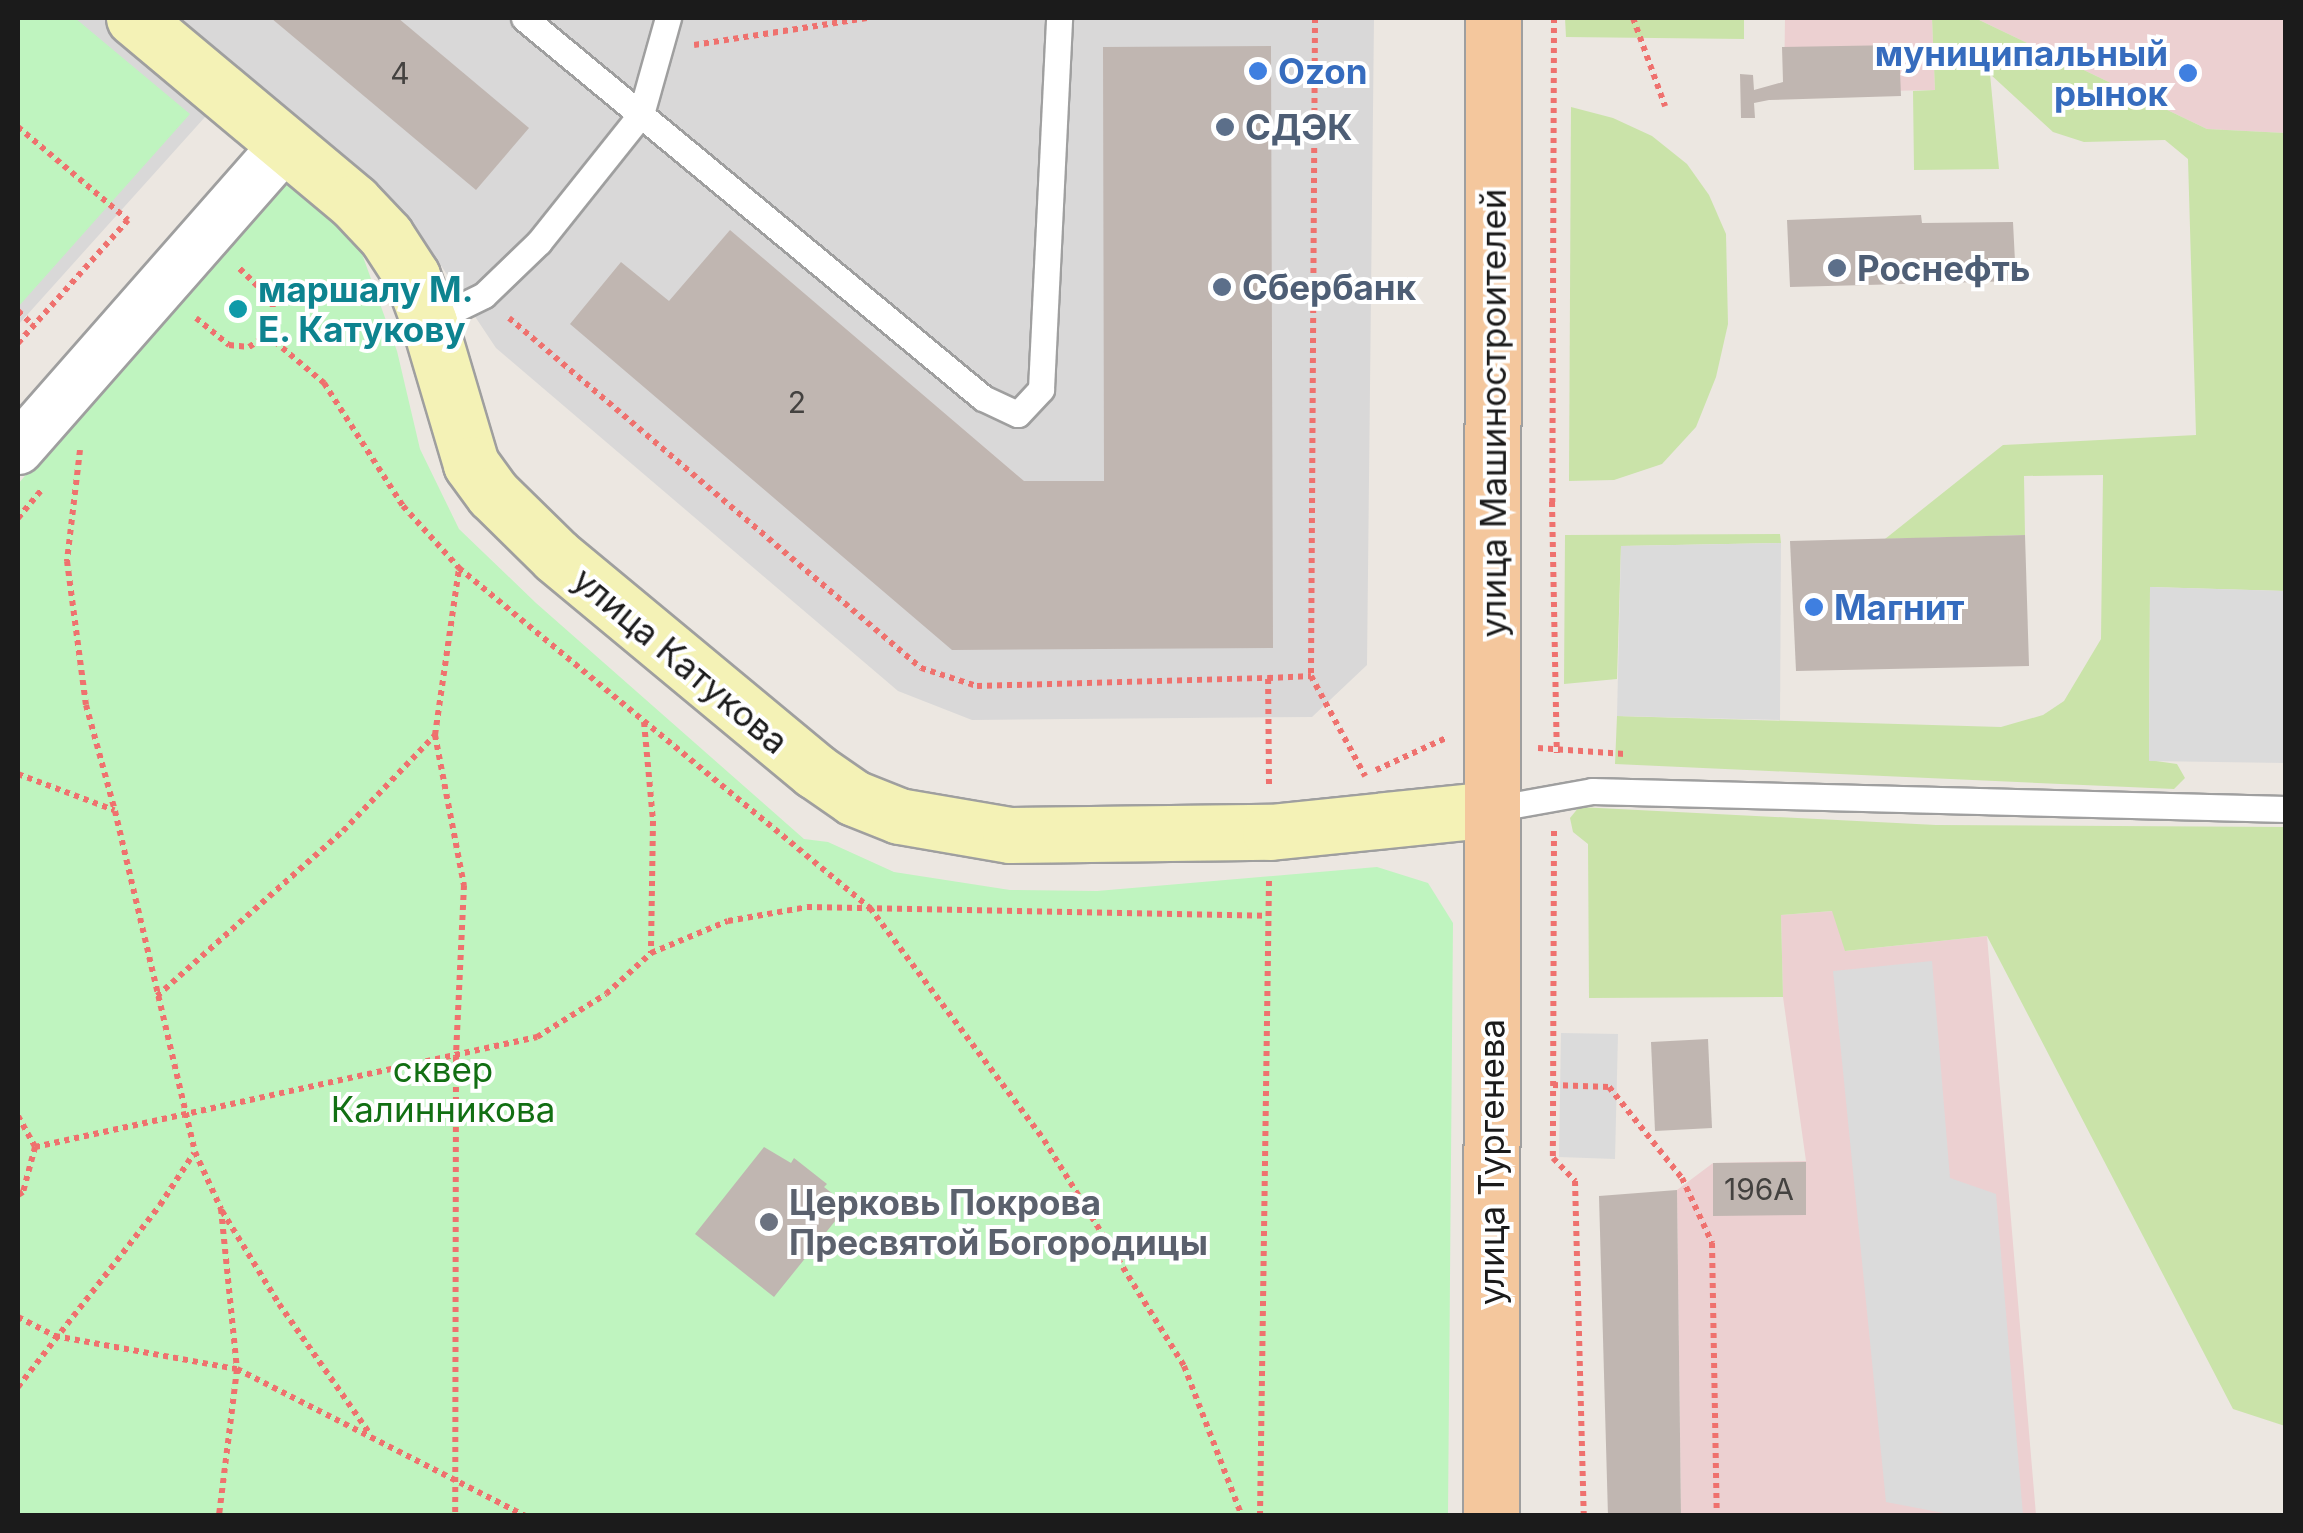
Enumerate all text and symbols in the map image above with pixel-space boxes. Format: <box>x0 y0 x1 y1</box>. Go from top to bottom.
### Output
place label: муниципальный рынок <box>1875 32 2168 114</box>
place label: Ozon <box>1278 50 1368 92</box>
house number: 4 <box>390 55 410 91</box>
marker: Ozon <box>1247 60 1269 82</box>
marker: муниципальный рынок <box>2177 62 2199 84</box>
place label: СДЭК <box>1245 106 1352 148</box>
marker: СДЭК <box>1214 116 1236 138</box>
street label: улица Машиностроителей <box>1472 188 1514 638</box>
place label: Роснефть <box>1857 247 2030 289</box>
marker: Роснефть <box>1826 257 1848 279</box>
place label: Сбербанк <box>1242 266 1416 308</box>
place label: маршалу М. Е. Катукову <box>258 268 473 350</box>
marker: Сбербанк <box>1211 276 1233 298</box>
marker: маршалу М. Е. Катукову <box>227 298 249 320</box>
house number: 2 <box>788 384 806 420</box>
street label: улица Катукова <box>565 558 797 762</box>
place label: Магнит <box>1834 586 1964 628</box>
marker: Магнит <box>1803 596 1825 618</box>
street label: улица Тургенева <box>1470 1019 1512 1305</box>
park label: сквер Калинникова <box>331 1048 555 1130</box>
house number: 196А <box>1724 1171 1794 1207</box>
place label: Церковь Покрова Пресвятой Богородицы <box>789 1181 1208 1263</box>
marker: Церковь Покрова Пресвятой Богородицы <box>758 1211 780 1233</box>

